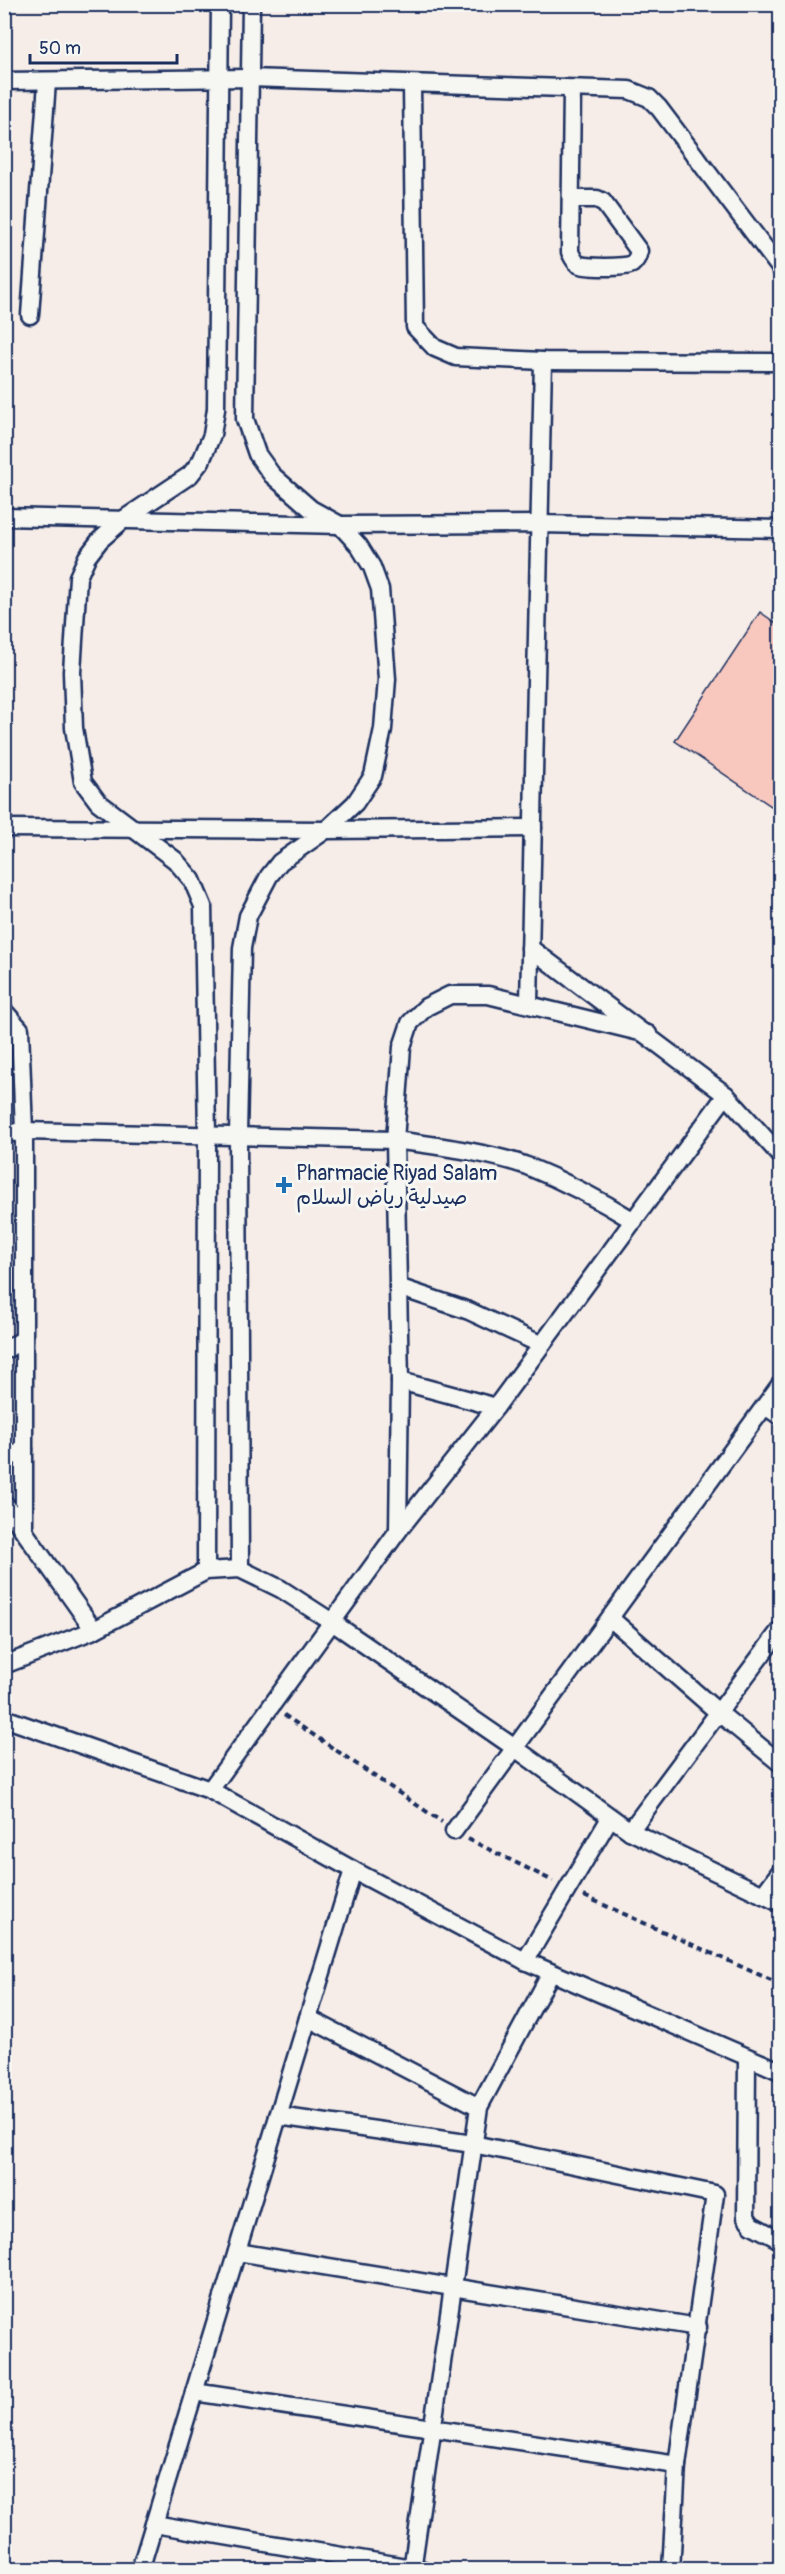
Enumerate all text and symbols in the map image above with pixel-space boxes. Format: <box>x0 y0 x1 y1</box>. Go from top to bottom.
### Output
scale bar <box>30 27 177 65</box>
text: 50 m <box>39 37 81 60</box>
place label: Pharmacie Riyad Salam صيدلية رياض السلام <box>296 1160 497 1213</box>
marker: Pharmacie Riyad Salam صيدلية رياض السلام <box>277 1178 291 1192</box>

